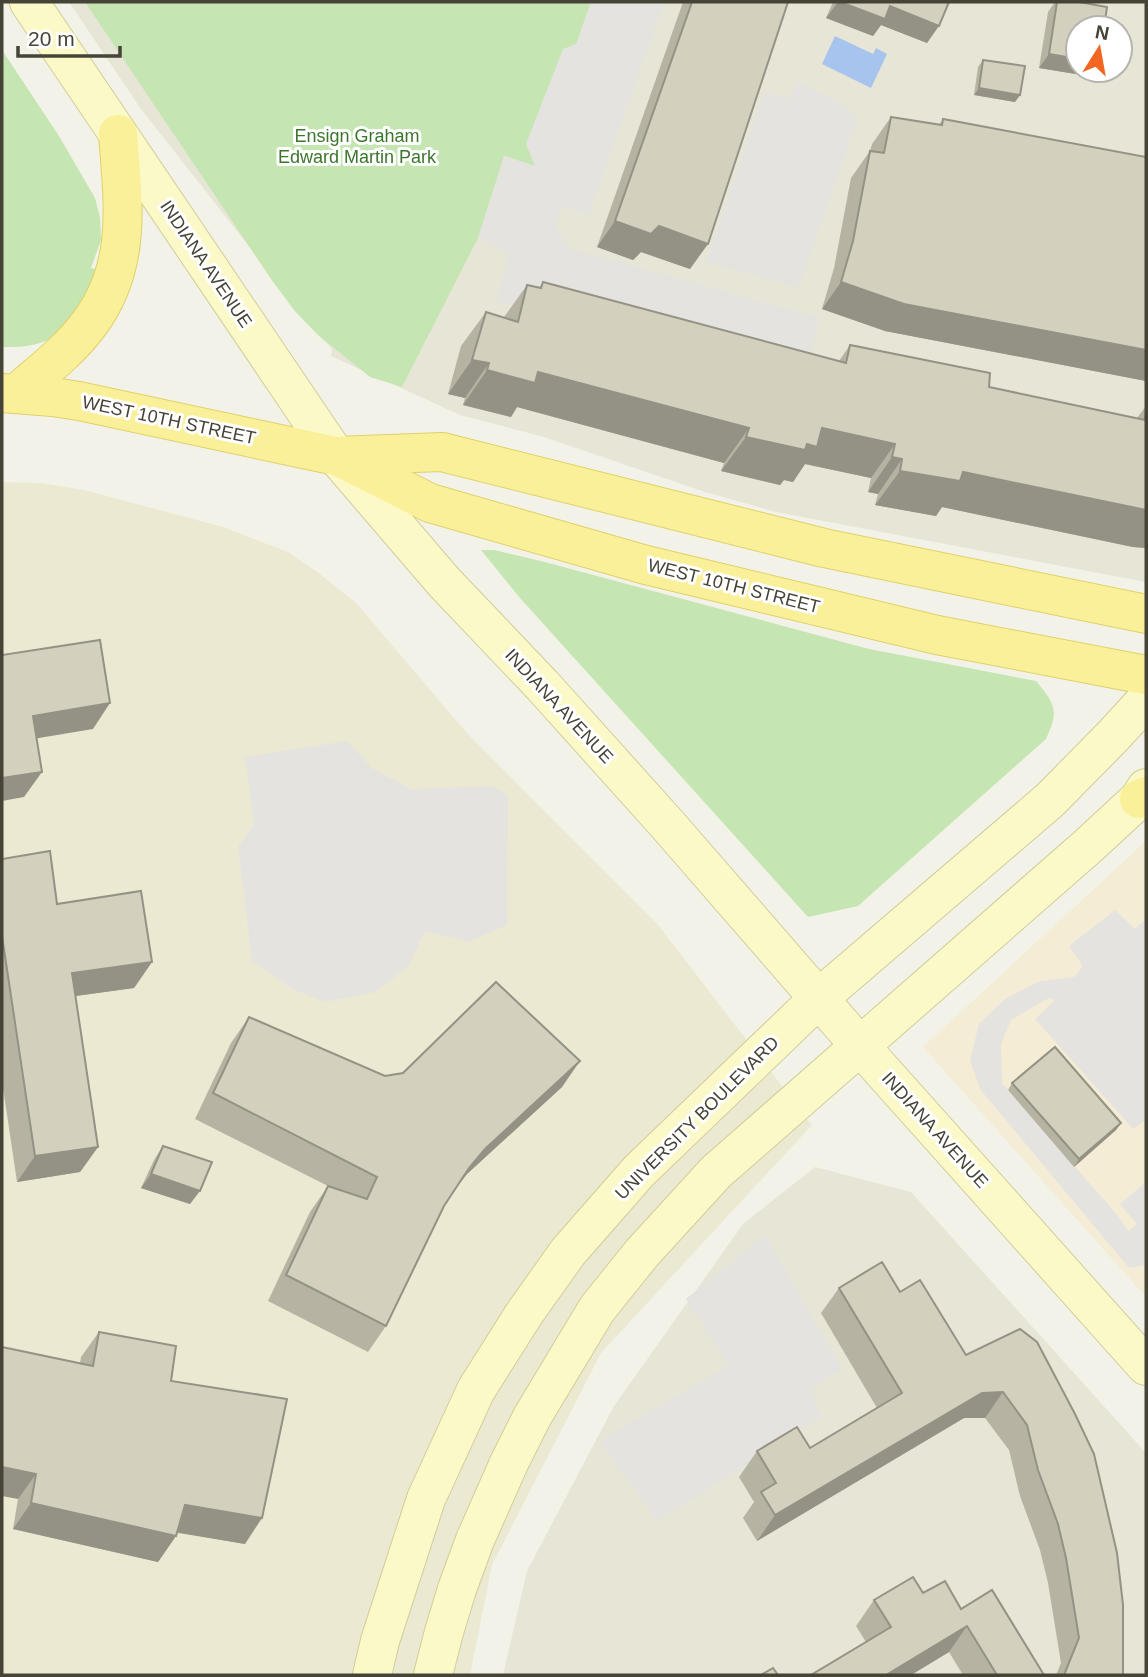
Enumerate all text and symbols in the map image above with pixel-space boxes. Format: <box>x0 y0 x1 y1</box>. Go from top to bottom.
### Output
scale bar <box>18 14 119 58</box>
north arrow <box>1064 14 1134 84</box>
text: N <box>1093 21 1111 44</box>
text: 20 m <box>28 27 75 50</box>
park label: Ensign Graham Edward Martin Park <box>278 126 437 167</box>
street label: INDIANA AVENUE <box>156 197 256 331</box>
street label: WEST 10TH STREET <box>81 392 257 448</box>
street label: WEST 10TH STREET <box>646 555 822 617</box>
street label: INDIANA AVENUE <box>501 645 617 767</box>
street label: UNIVERSITY BOULEVARD <box>611 1032 783 1204</box>
street label: INDIANA AVENUE <box>878 1068 992 1192</box>

